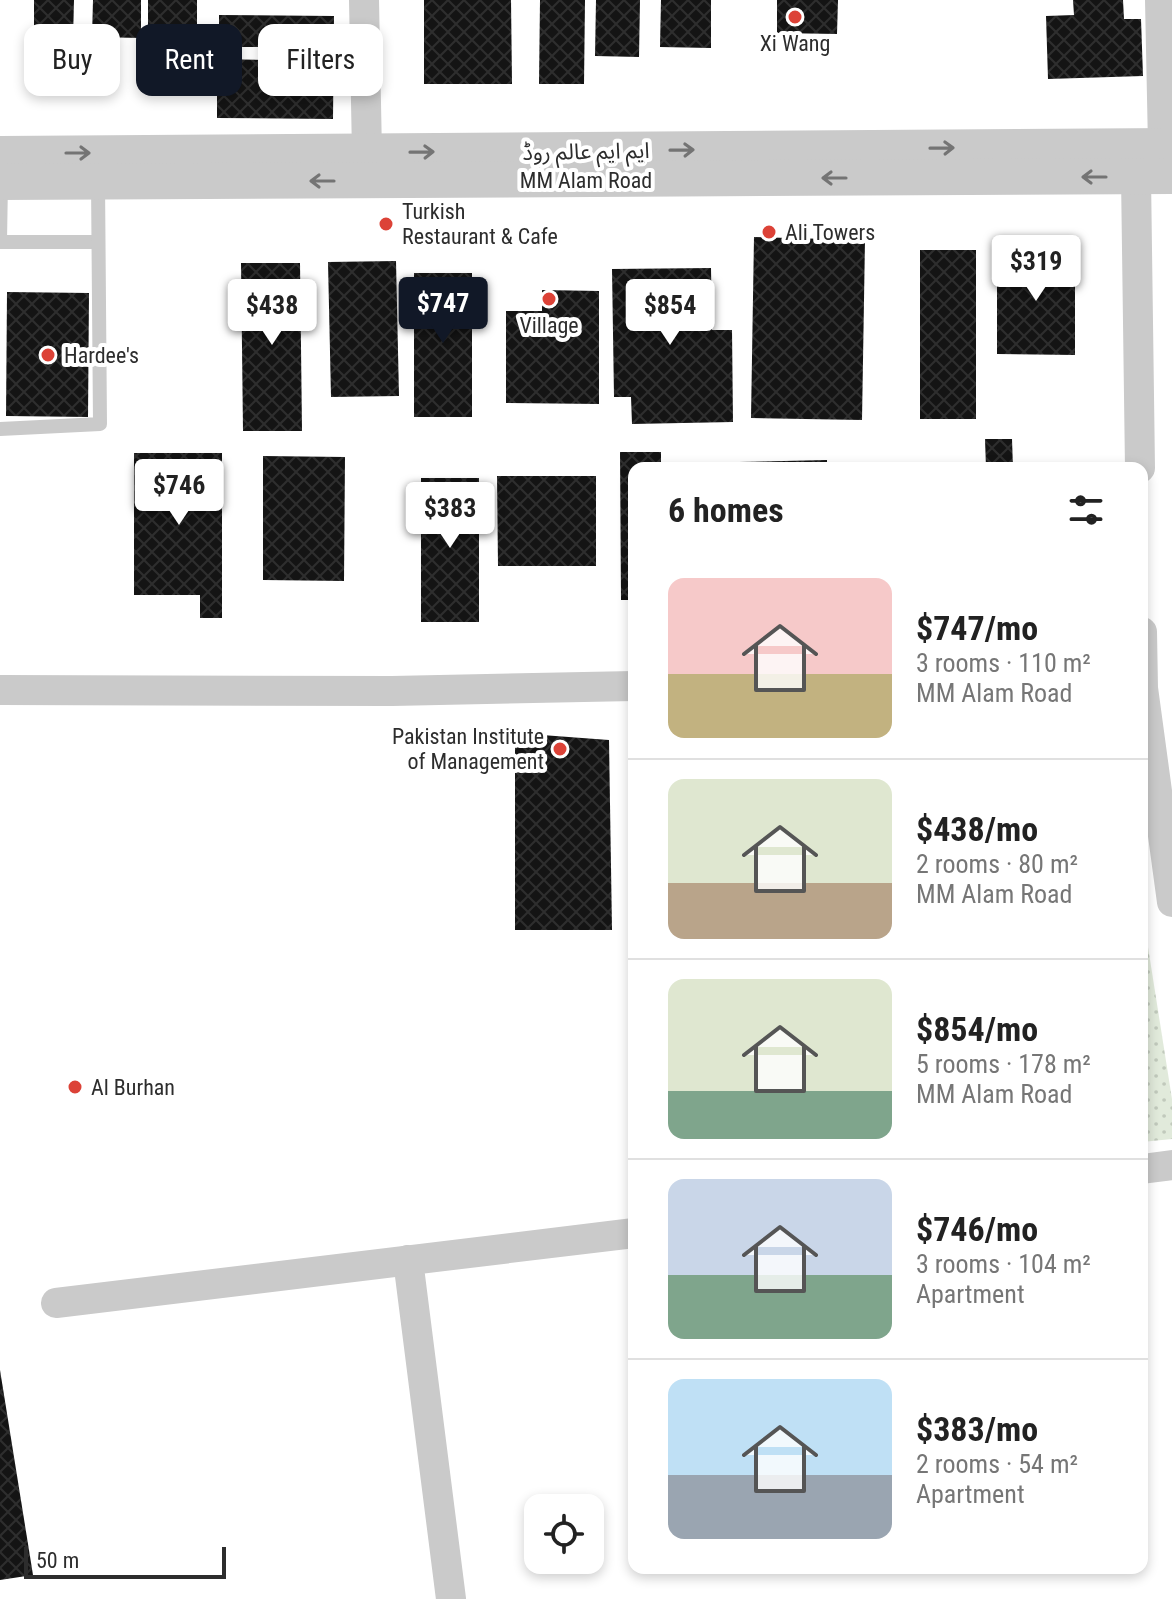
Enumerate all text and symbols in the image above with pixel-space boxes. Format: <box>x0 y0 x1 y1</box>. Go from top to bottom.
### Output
marker: Xi Wang <box>786 8 804 26</box>
chip: Buy <box>24 24 120 96</box>
chip: Rent <box>136 24 242 96</box>
chip: Filters <box>258 24 383 96</box>
place label: Xi Wang <box>760 31 830 56</box>
street label: ایم ایم عالم روڈ <box>522 138 650 169</box>
one-way arrow <box>928 140 955 156</box>
one-way arrow <box>668 142 695 158</box>
one-way arrow <box>408 144 435 160</box>
one-way arrow <box>64 146 91 161</box>
street label: MM Alam Road <box>520 168 652 193</box>
one-way arrow <box>1081 169 1108 185</box>
one-way arrow <box>821 171 848 186</box>
one-way arrow <box>309 173 336 189</box>
place label: Turkish Restaurant & Cafe <box>402 199 558 249</box>
marker: Turkish Restaurant & Cafe <box>377 215 395 233</box>
place label: Ali Towers <box>785 220 875 245</box>
marker: Ali Towers <box>760 223 778 241</box>
pin: $319 <box>989 235 1083 303</box>
text: $319 <box>1010 246 1062 276</box>
pin: $747 <box>396 277 490 345</box>
pin: $438 <box>225 279 319 347</box>
pin: $854 <box>623 279 717 347</box>
text: $747 <box>417 288 469 318</box>
text: $438 <box>246 290 298 320</box>
marker: Village <box>540 290 558 308</box>
text: $854 <box>644 290 696 320</box>
place label: Village <box>519 313 579 338</box>
place label: Hardee's <box>64 343 139 368</box>
marker: Hardee's <box>39 346 57 364</box>
pin: $746 <box>132 459 226 527</box>
text: $746 <box>153 470 205 500</box>
pin: $383 <box>403 482 497 550</box>
icon: filters <box>1064 488 1108 532</box>
text: 6 homes <box>668 490 784 530</box>
text: $383 <box>424 493 476 523</box>
text: $747/mo <box>916 608 1038 648</box>
icon: home <box>732 610 828 706</box>
text: 3 rooms · 110 m² <box>916 648 1091 678</box>
text: MM Alam Road <box>916 678 1072 708</box>
place label: Pakistan Institute of Management <box>392 724 544 774</box>
marker: Pakistan Institute of Management <box>551 740 569 758</box>
text: $438/mo <box>916 809 1038 849</box>
icon: home <box>732 811 828 907</box>
text: 2 rooms · 80 m² <box>916 849 1078 879</box>
text: MM Alam Road <box>916 879 1072 909</box>
text: $854/mo <box>916 1009 1038 1049</box>
icon: home <box>732 1011 828 1107</box>
text: 5 rooms · 178 m² <box>916 1049 1091 1079</box>
place label: Al Burhan <box>91 1075 175 1100</box>
marker: Al Burhan <box>66 1078 84 1096</box>
text: MM Alam Road <box>916 1079 1072 1109</box>
text: $746/mo <box>916 1209 1038 1249</box>
icon: home <box>732 1211 828 1307</box>
text: 3 rooms · 104 m² <box>916 1249 1091 1279</box>
text: Apartment <box>916 1279 1025 1309</box>
text: $383/mo <box>916 1409 1038 1449</box>
icon: home <box>732 1411 828 1507</box>
text: 2 rooms · 54 m² <box>916 1449 1078 1479</box>
text: Apartment <box>916 1479 1025 1509</box>
map controls <box>524 1494 604 1574</box>
button: locate <box>524 1494 604 1574</box>
scale bar <box>24 1543 226 1579</box>
text: 50 m <box>36 1548 79 1573</box>

